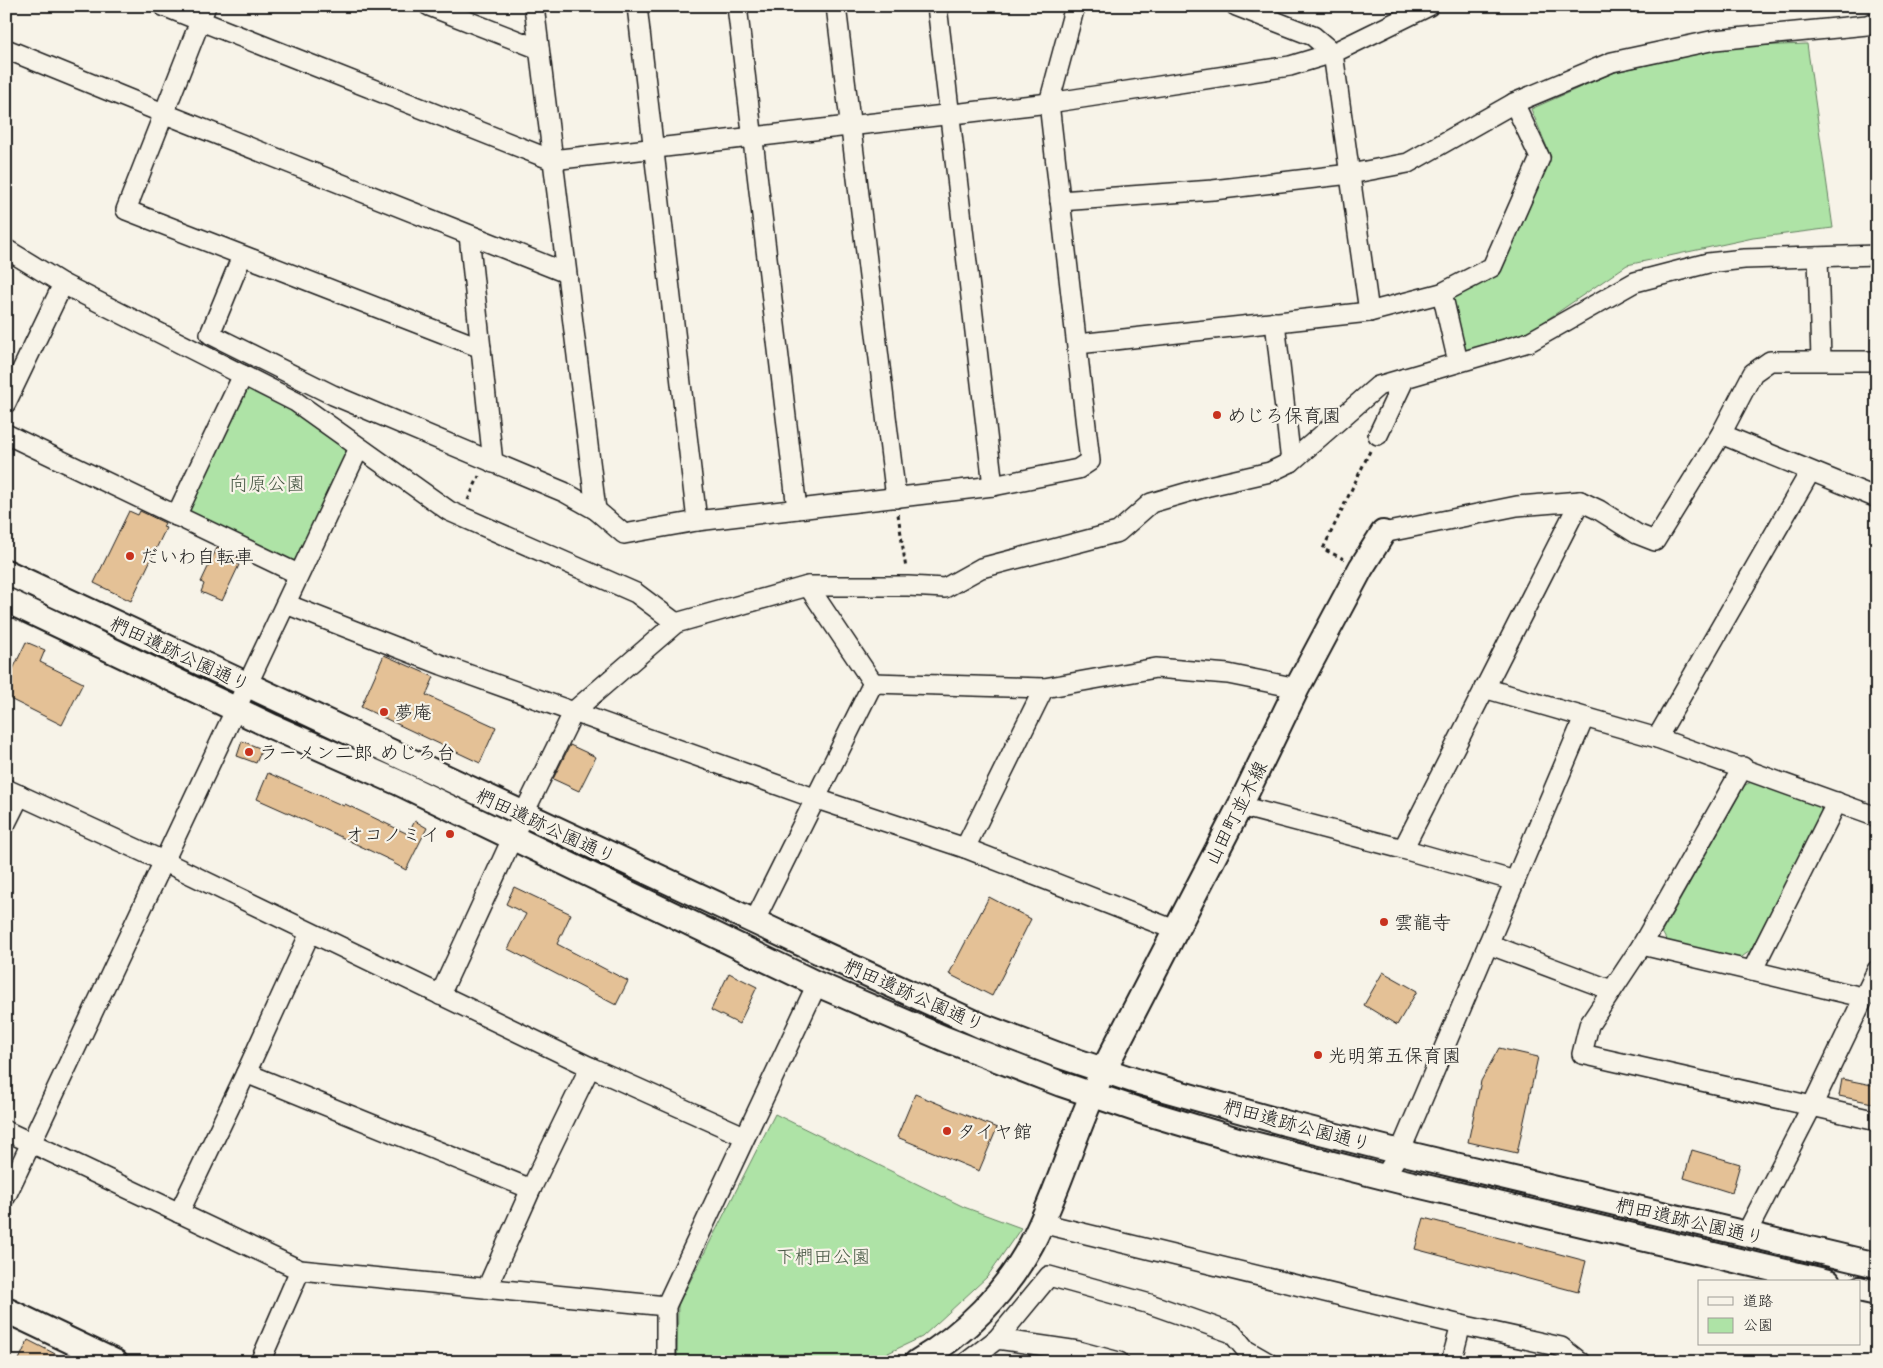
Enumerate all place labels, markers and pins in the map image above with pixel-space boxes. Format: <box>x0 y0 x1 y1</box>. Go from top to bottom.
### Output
place label: めじろ保育園 <box>1227 403 1341 428</box>
marker: めじろ保育園 <box>1211 409 1223 421</box>
place label: だいわ自転車 <box>140 544 254 569</box>
marker: だいわ自転車 <box>124 550 136 562</box>
place label: 夢庵 <box>394 700 432 725</box>
marker: 夢庵 <box>378 706 390 718</box>
place label: ラーメン二郎 めじろ台 <box>259 740 455 765</box>
marker: ラーメン二郎 めじろ台 <box>243 746 255 758</box>
place label: オコノミイ <box>345 822 440 847</box>
marker: オコノミイ <box>444 828 456 840</box>
place label: 雲龍寺 <box>1394 910 1451 935</box>
marker: 雲龍寺 <box>1378 916 1390 928</box>
place label: 光明第五保育園 <box>1328 1043 1461 1068</box>
marker: 光明第五保育園 <box>1312 1049 1324 1061</box>
place label: タイヤ館 <box>957 1119 1032 1144</box>
marker: タイヤ館 <box>941 1125 953 1137</box>

